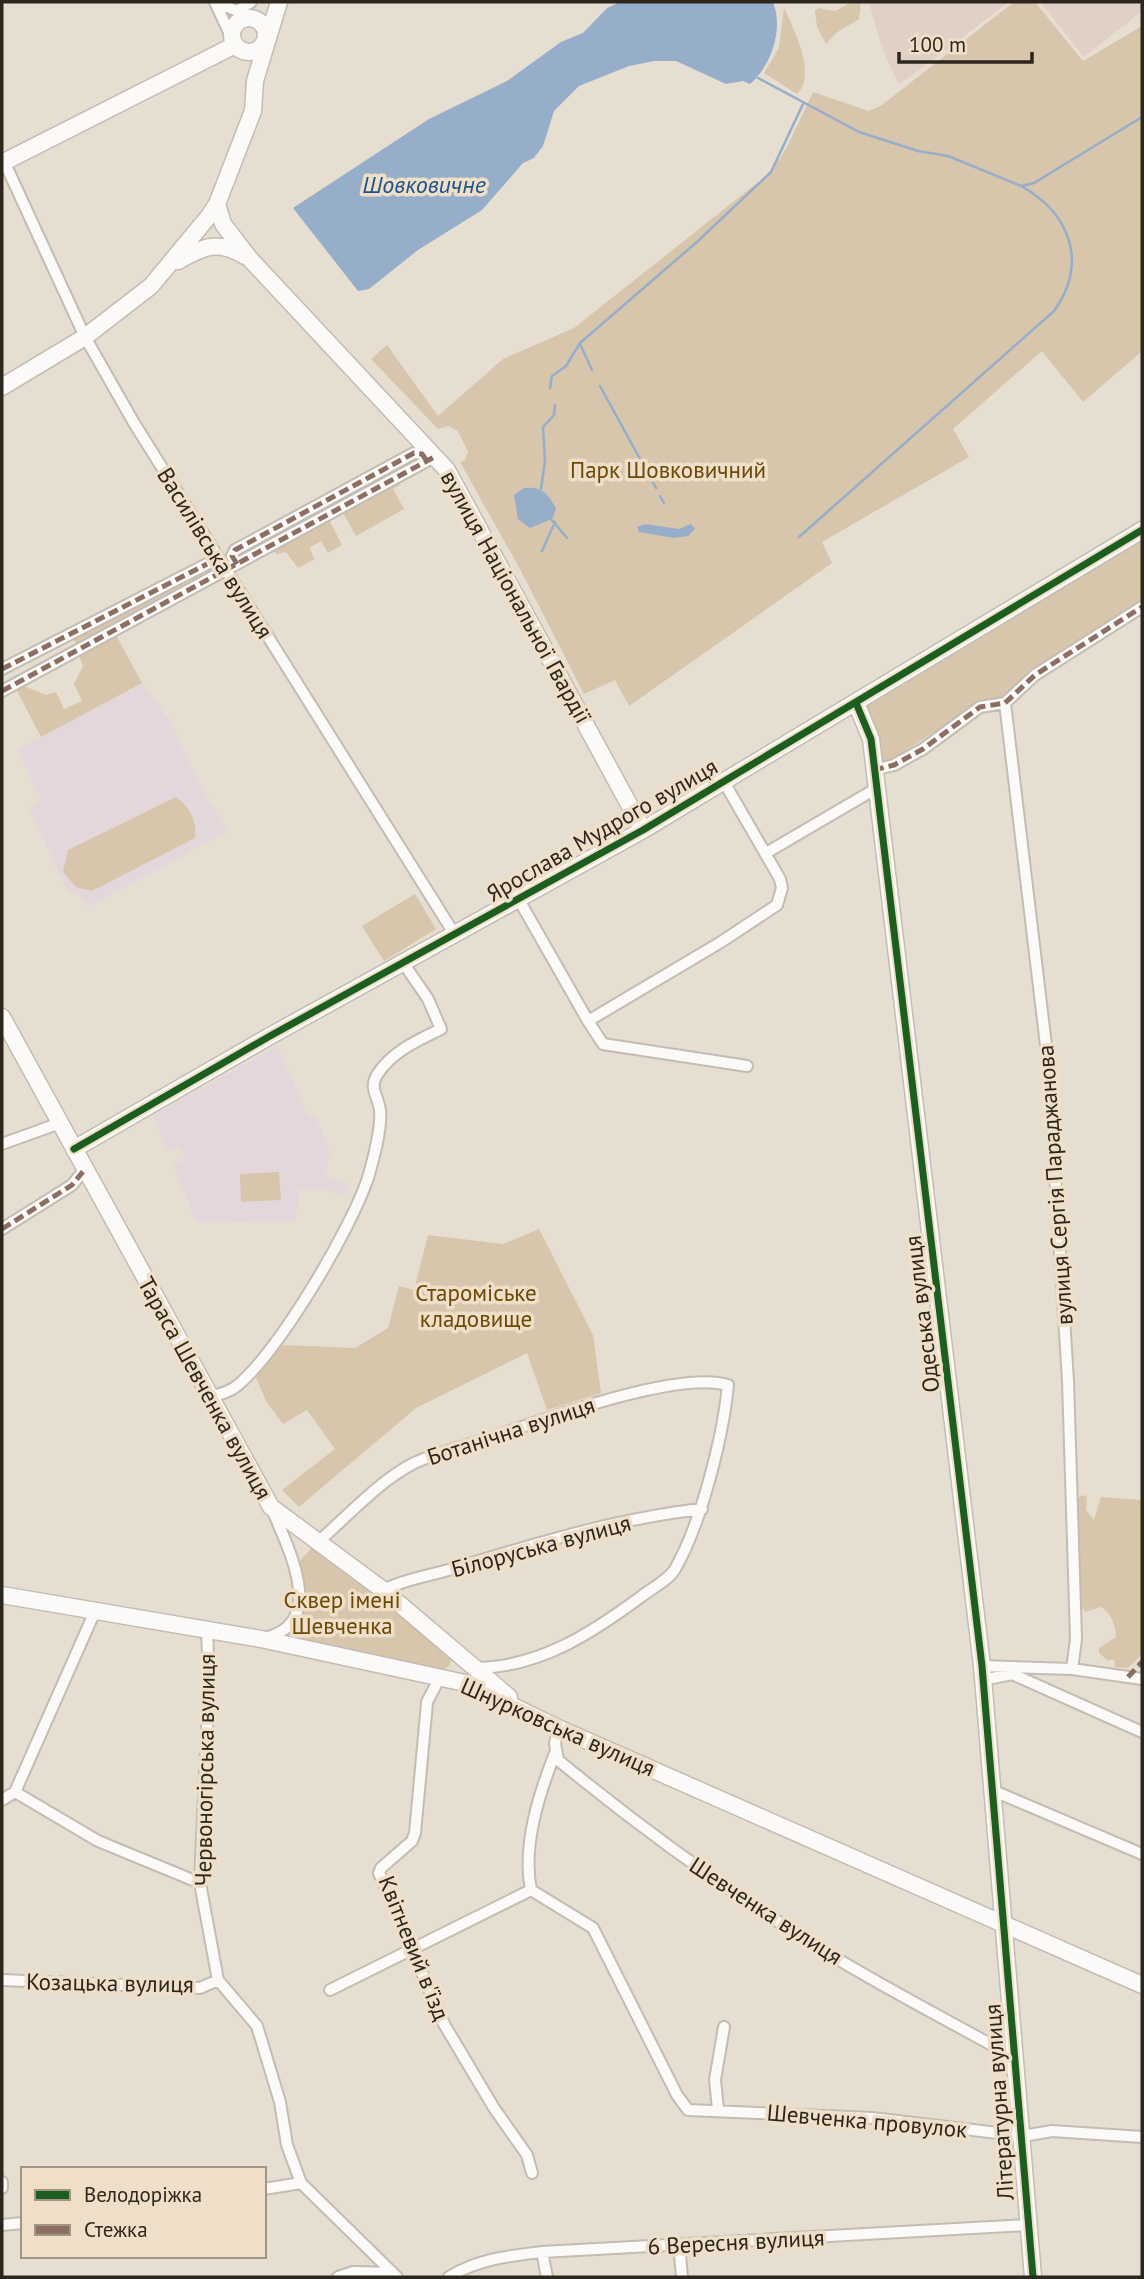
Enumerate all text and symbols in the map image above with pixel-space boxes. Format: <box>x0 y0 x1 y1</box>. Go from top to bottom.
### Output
scale bar <box>899 21 1032 65</box>
text: 100 m <box>909 31 966 58</box>
water label: Шовковичне <box>362 169 486 200</box>
park label: Парк Шовковичний <box>570 455 766 484</box>
street label: Василівська вулиця <box>151 462 280 644</box>
street label: вулиця Національної Гвардії <box>435 465 598 728</box>
street label: Ярослава Мудрого вулиця <box>481 751 723 908</box>
street label: вулиця Сергія Параджанова <box>1030 1044 1079 1326</box>
street label: Одеська вулиця <box>897 1234 946 1394</box>
street label: Тараса Шевченка вулиця <box>132 1271 279 1504</box>
park label: Староміське кладовище <box>415 1278 537 1333</box>
street label: Ботанічна вулиця <box>423 1390 598 1471</box>
street label: Білоруська вулиця <box>448 1508 634 1583</box>
park label: Сквер імені Шевченка <box>283 1585 401 1640</box>
street label: Червоногірська вулиця <box>188 1653 221 1887</box>
street label: Шнурковська вулиця <box>457 1671 660 1782</box>
street label: Шевченка вулиця <box>684 1850 848 1971</box>
street label: Квітневий в'їзд <box>372 1871 457 2024</box>
street label: Козацька вулиця <box>26 1967 194 1998</box>
street label: Літературна вулиця <box>977 2003 1020 2202</box>
street label: Шевченка провулок <box>766 2097 968 2144</box>
legend <box>21 2167 266 2258</box>
text: Велодоріжка <box>84 2181 202 2208</box>
text: Стежка <box>84 2216 148 2243</box>
street label: 6 Вересня вулиця <box>647 2222 825 2261</box>

